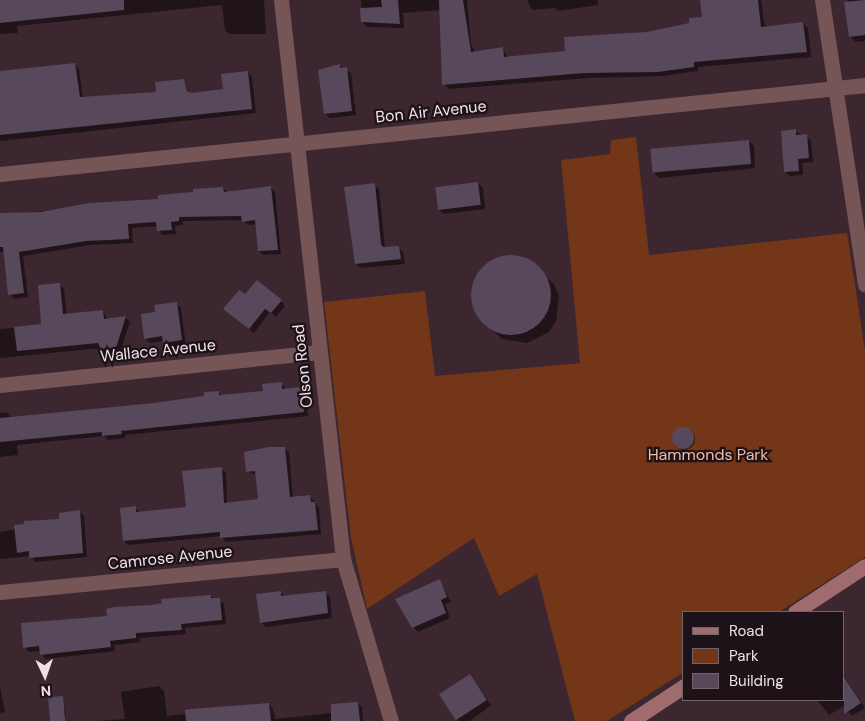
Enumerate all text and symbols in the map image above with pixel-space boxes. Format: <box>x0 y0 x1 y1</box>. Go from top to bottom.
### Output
street label: Bon Air Avenue <box>375 97 487 127</box>
street label: Olson Road <box>289 323 317 409</box>
street label: Wallace Avenue <box>99 335 217 367</box>
park label: Hammonds Park <box>648 445 768 465</box>
street label: Camrose Avenue <box>107 542 233 574</box>
legend <box>682 611 845 701</box>
text: Road <box>729 621 764 641</box>
text: Park <box>729 646 759 666</box>
north arrow <box>20 651 70 701</box>
text: Building <box>729 671 784 691</box>
text: N <box>40 682 51 700</box>

